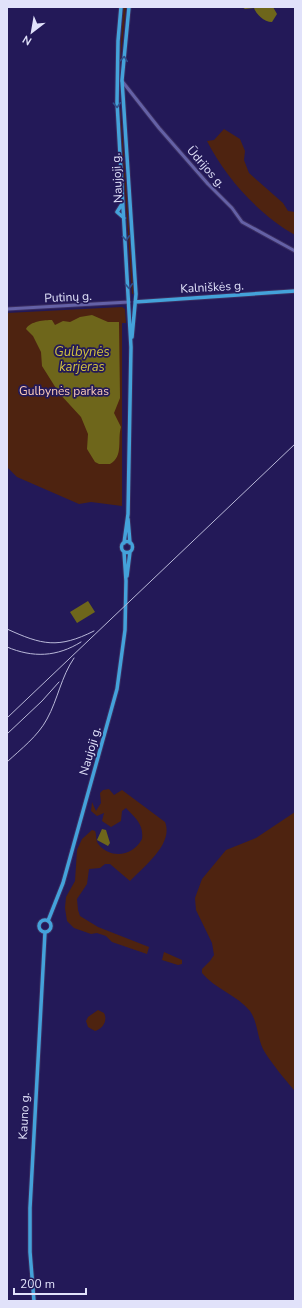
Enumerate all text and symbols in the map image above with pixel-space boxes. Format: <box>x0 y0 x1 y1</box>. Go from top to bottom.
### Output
north arrow <box>12 12 52 52</box>
text: N <box>20 32 34 49</box>
one-way arrow <box>119 56 128 62</box>
one-way arrow <box>113 102 121 108</box>
street label: Ūdrijos g. <box>183 143 229 191</box>
street label: Naujoji g. <box>108 153 126 203</box>
one-way arrow <box>121 235 130 241</box>
street label: Kalniškės g. <box>180 277 244 297</box>
one-way arrow <box>124 283 133 289</box>
street label: Putinų g. <box>44 288 92 306</box>
water label: Gulbynės karjeras <box>54 343 110 376</box>
park label: Gulbynės parkas <box>19 383 109 399</box>
street label: Naujoji g. <box>75 725 105 777</box>
street label: Kauno g. <box>15 1092 33 1140</box>
scale bar <box>14 1270 86 1296</box>
text: 200 m <box>20 1276 55 1292</box>

